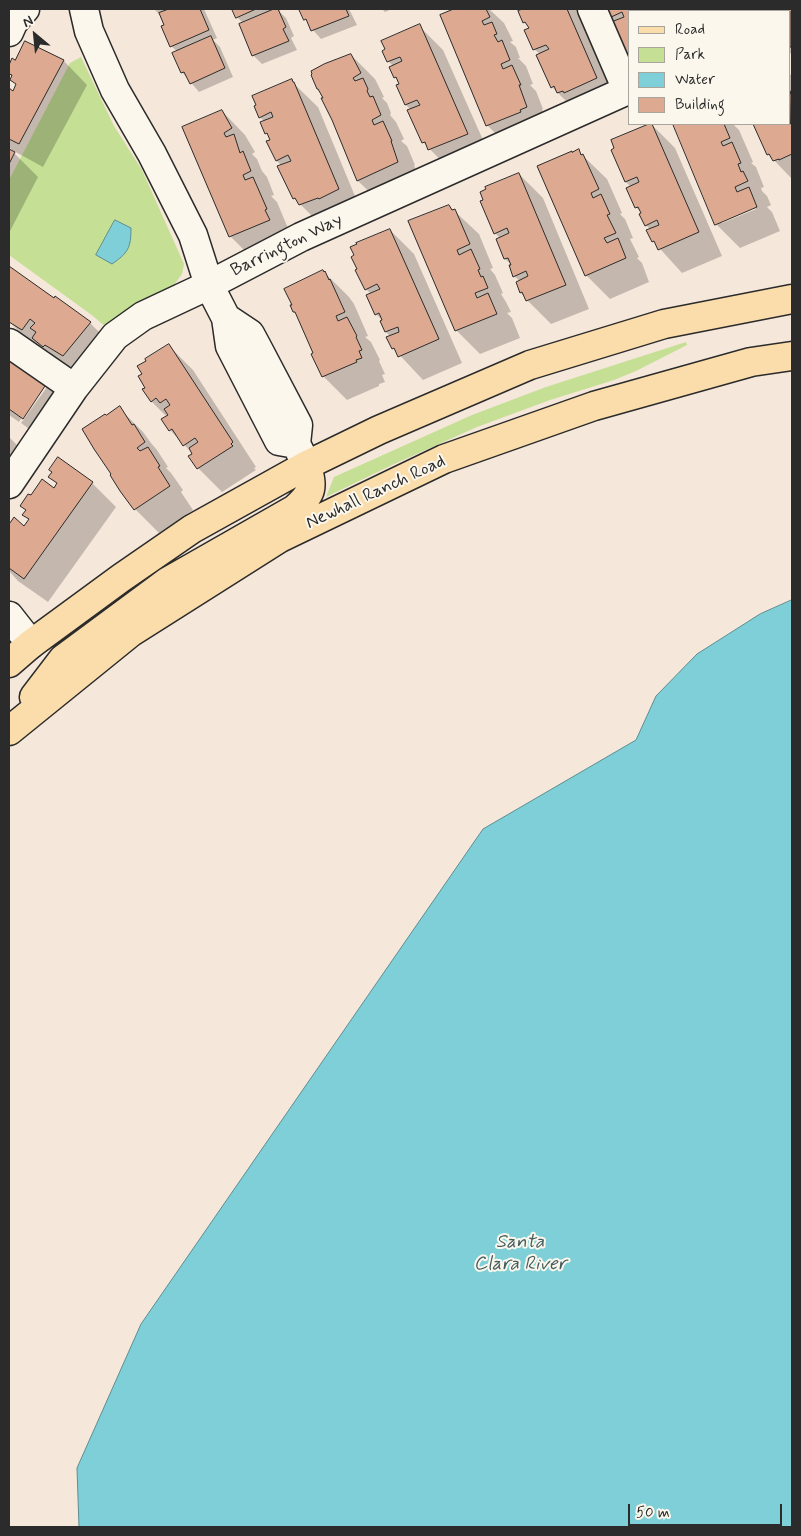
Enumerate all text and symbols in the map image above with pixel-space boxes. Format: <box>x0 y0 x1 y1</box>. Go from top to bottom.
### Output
north arrow <box>10 10 60 60</box>
legend <box>628 10 791 125</box>
text: N <box>20 12 36 32</box>
text: Road <box>675 20 705 40</box>
text: Park <box>675 45 705 65</box>
text: Water <box>675 70 715 90</box>
text: Building <box>675 95 725 115</box>
street label: Barrington Way <box>228 210 346 282</box>
street label: Newhall Ranch Road <box>303 451 449 535</box>
water label: Santa Clara River <box>474 1232 566 1276</box>
scale bar <box>631 1494 785 1526</box>
text: 50 m <box>636 1503 670 1523</box>

